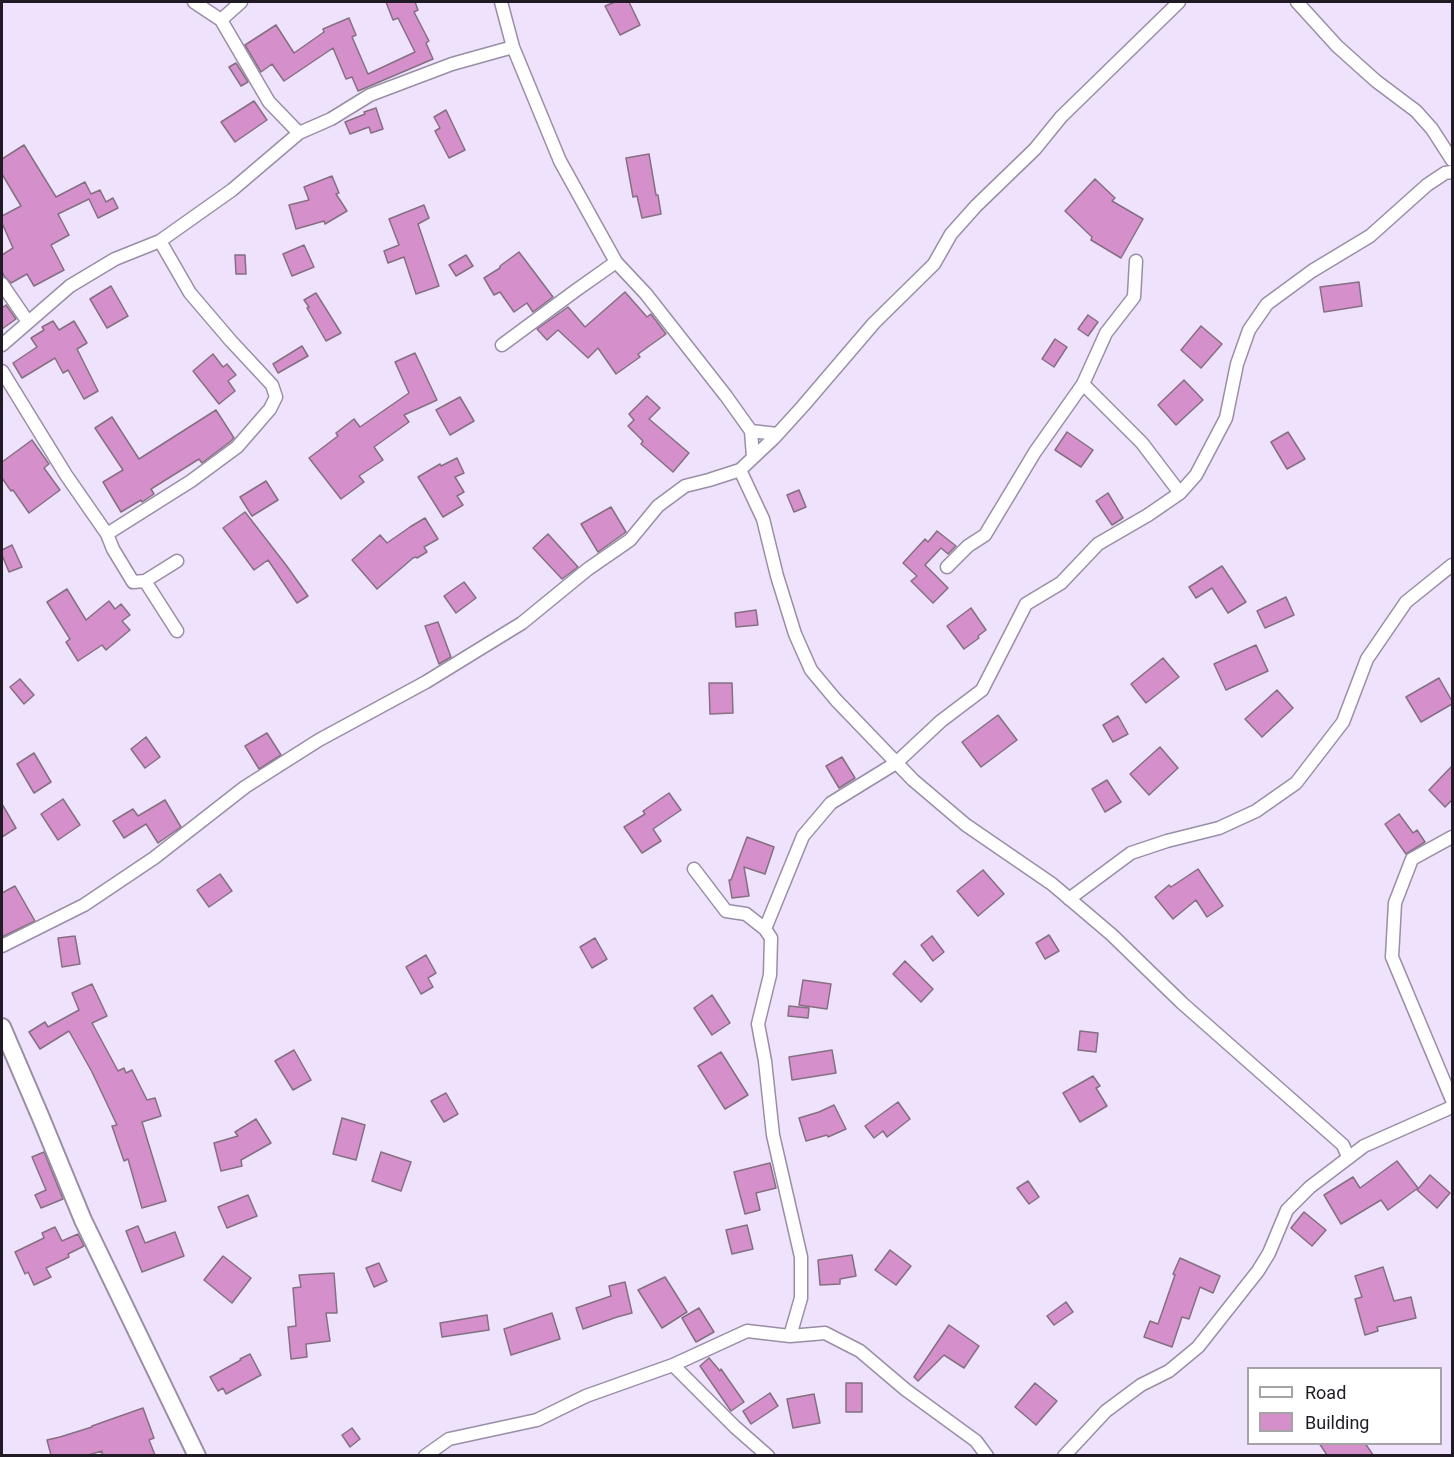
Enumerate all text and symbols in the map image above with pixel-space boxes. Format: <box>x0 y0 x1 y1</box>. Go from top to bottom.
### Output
legend <box>1247 1367 1442 1445</box>
text: Road <box>1305 1382 1346 1403</box>
text: Building <box>1305 1412 1369 1433</box>

